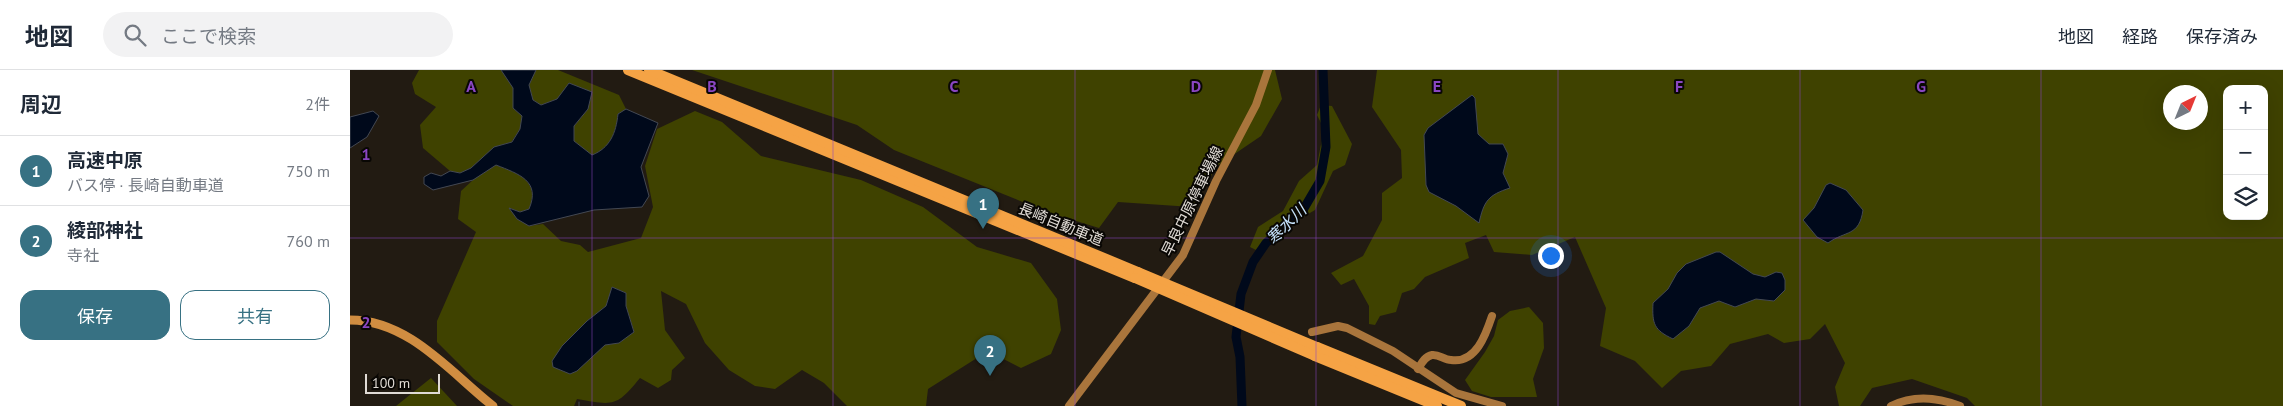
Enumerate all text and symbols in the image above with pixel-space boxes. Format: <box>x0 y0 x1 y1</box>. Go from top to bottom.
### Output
search box <box>103 12 453 57</box>
text: 地図 <box>25 21 73 52</box>
icon: search <box>121 21 149 49</box>
text: ここで検索 <box>161 24 256 48</box>
text: 地図 <box>2058 25 2094 48</box>
text: 経路 <box>2122 25 2158 48</box>
text: 保存済み <box>2186 25 2258 48</box>
text: A <box>466 76 476 96</box>
text: B <box>707 76 717 96</box>
text: C <box>950 76 959 96</box>
text: D <box>1191 76 1201 96</box>
text: E <box>1433 76 1441 96</box>
text: F <box>1675 76 1683 96</box>
text: G <box>1916 76 1926 96</box>
north arrow <box>2163 85 2208 130</box>
map controls <box>2223 85 2268 220</box>
button: + <box>2223 85 2268 130</box>
text: 周辺 <box>20 91 62 118</box>
text: 2件 <box>305 94 330 114</box>
button: − <box>2223 130 2268 175</box>
street label: 早良中原停車場線 <box>1157 143 1227 259</box>
text: 1 <box>361 144 371 164</box>
text: 高速中原 <box>67 148 143 172</box>
text: 1 <box>31 161 41 181</box>
text: 750 m <box>287 161 330 181</box>
text: バス停 · 長崎自動車道 <box>67 175 224 195</box>
button: layers <box>2223 175 2268 220</box>
pin: 1 <box>967 188 999 229</box>
street label: 長崎自動車道 <box>1016 198 1106 250</box>
water label: 寒水川 <box>1262 199 1311 248</box>
text: 綾部神社 <box>67 218 143 242</box>
text: 2 <box>31 231 41 251</box>
text: 760 m <box>287 231 330 251</box>
your location <box>1538 243 1564 269</box>
text: 寺社 <box>67 245 99 265</box>
button: 保存 <box>20 290 170 340</box>
button: 共有 <box>180 290 330 340</box>
text: 2 <box>361 312 371 332</box>
pin: 2 <box>974 335 1006 376</box>
scale bar <box>365 371 440 394</box>
text: 100 m <box>372 374 410 392</box>

